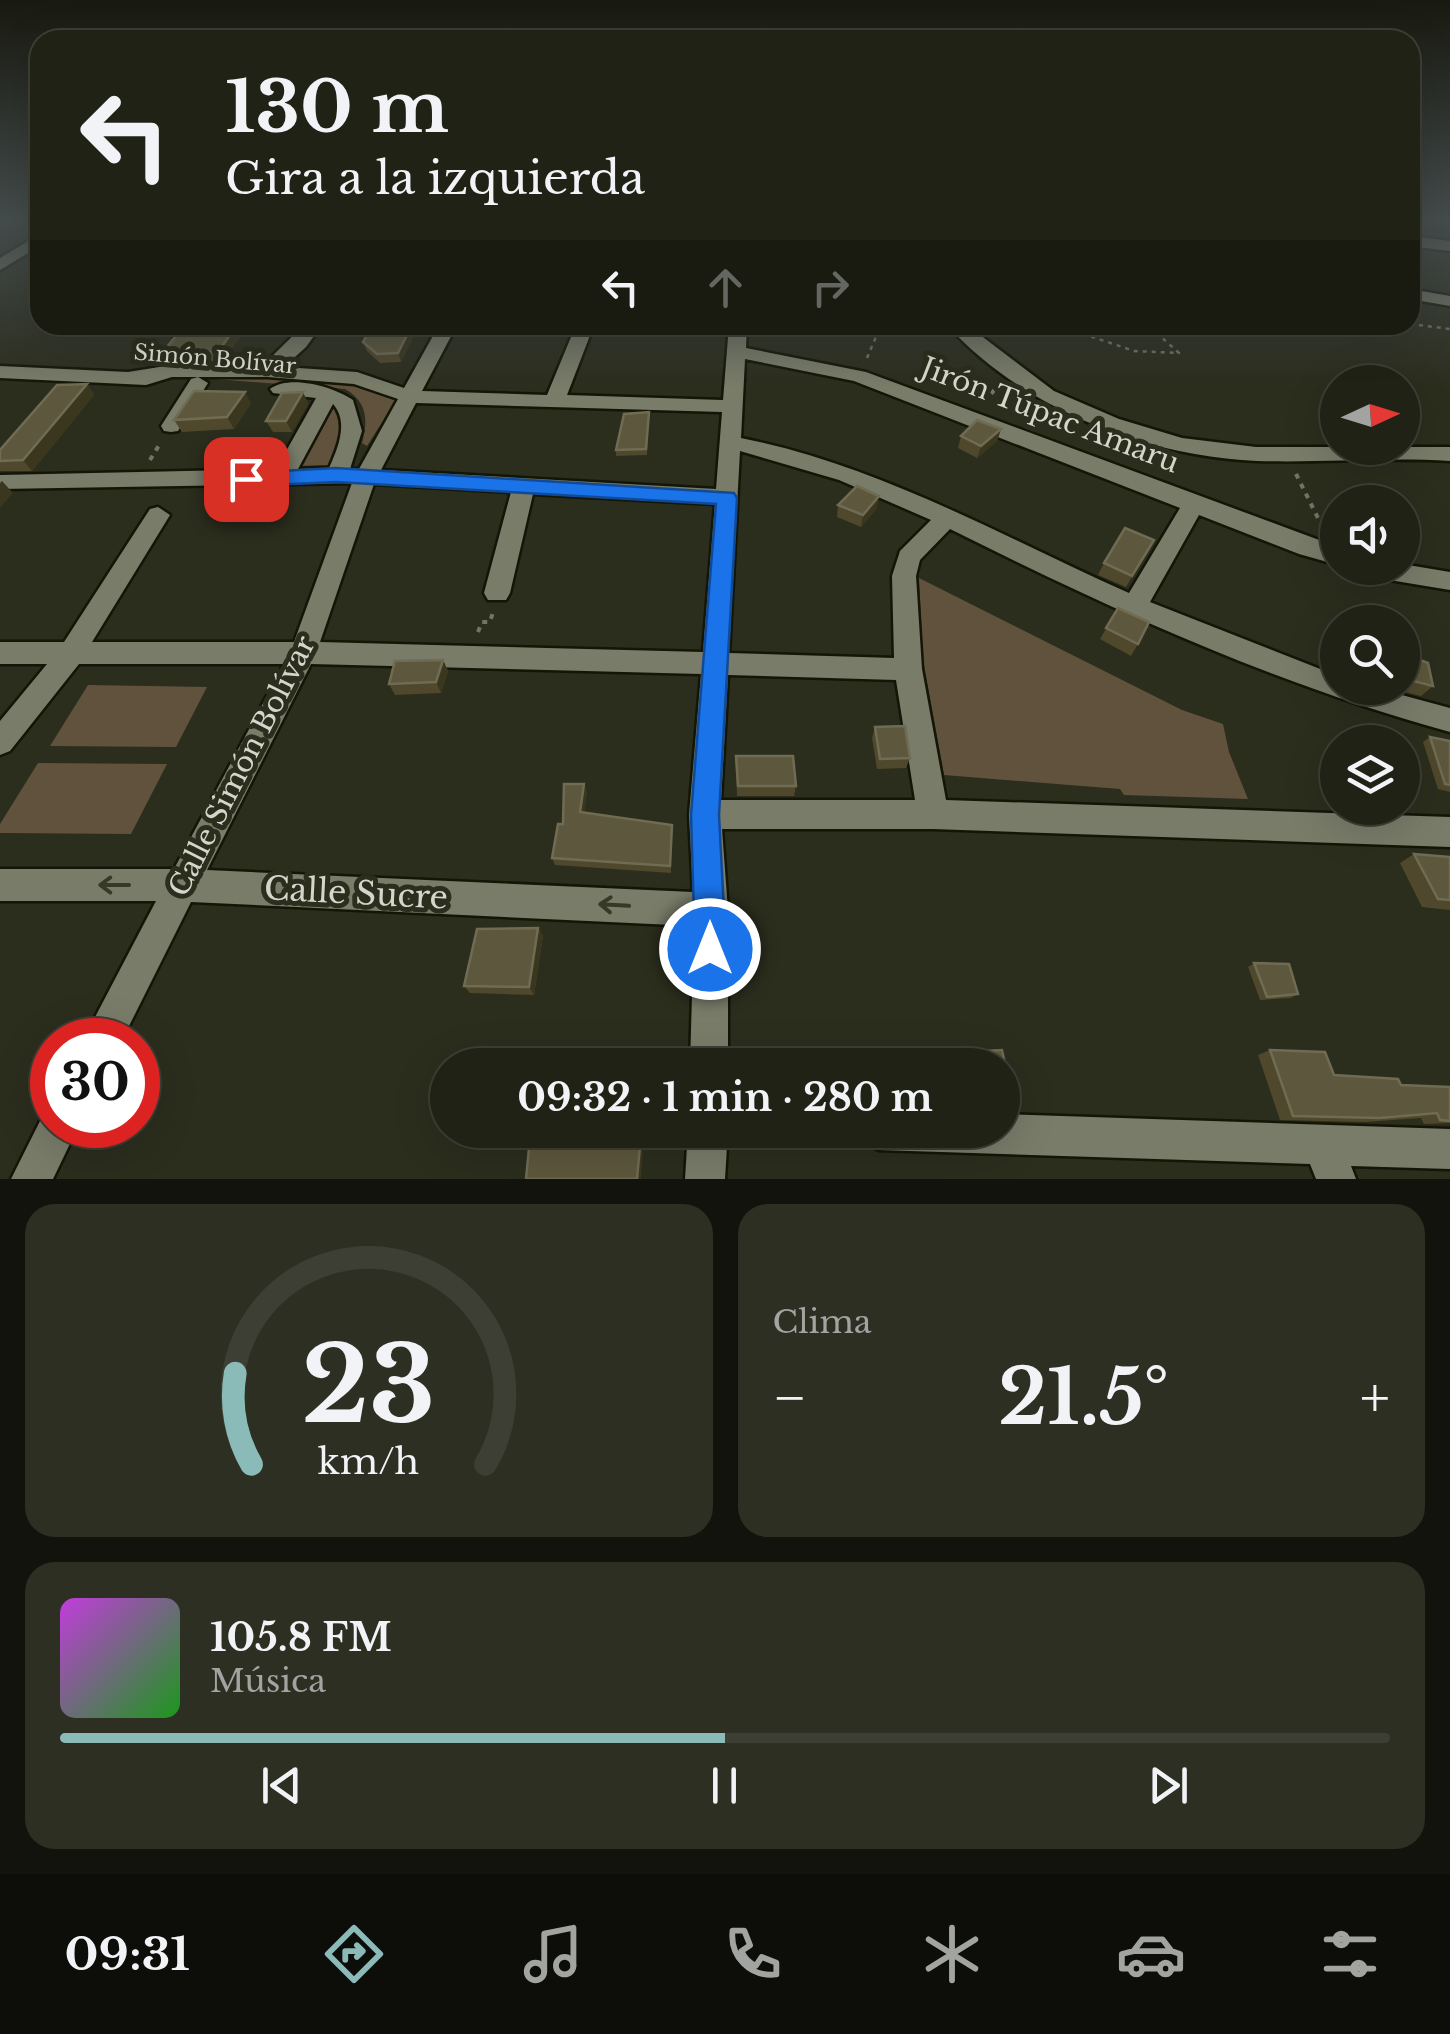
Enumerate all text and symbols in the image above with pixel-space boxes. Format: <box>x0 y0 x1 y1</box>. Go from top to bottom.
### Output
text: 130 m <box>225 64 449 151</box>
icon: left <box>60 70 190 200</box>
text: Gira a la izquierda <box>225 150 645 206</box>
icon: left <box>593 260 648 315</box>
icon: ahead <box>698 260 753 315</box>
icon: right <box>803 260 858 315</box>
street label: Simón Bolívar <box>133 338 298 380</box>
street label: Jirón Túpac Amaru <box>912 348 1184 480</box>
north arrow <box>1320 365 1420 465</box>
map controls <box>1320 365 1420 825</box>
pin <box>204 437 289 522</box>
icon: arrive <box>219 452 274 507</box>
button: sound <box>1320 485 1420 585</box>
button: search <box>1320 605 1420 705</box>
street label: Calle Simón Bolívar <box>161 629 323 902</box>
button: layers <box>1320 725 1420 825</box>
street label: Calle Sucre <box>263 868 449 918</box>
one-way arrow <box>99 876 132 894</box>
one-way arrow <box>598 895 630 914</box>
position arrow <box>658 897 762 1001</box>
speed limit sign: 30 <box>30 1018 160 1148</box>
text: 09:32 · 1 min · 280 m <box>517 1074 933 1121</box>
text: Clima <box>773 1302 872 1342</box>
text: 23 <box>302 1321 436 1450</box>
text: 21.5° <box>998 1351 1169 1444</box>
text: − <box>773 1364 807 1432</box>
text: + <box>1360 1364 1390 1432</box>
text: km/h <box>318 1439 419 1484</box>
text: 105.8 FM <box>210 1614 392 1661</box>
text: Música <box>210 1661 326 1701</box>
icon: previous <box>254 1758 309 1813</box>
icon: pause <box>697 1758 752 1813</box>
icon: next <box>1141 1758 1196 1813</box>
icon: directions <box>319 1919 389 1989</box>
icon: music <box>518 1919 588 1989</box>
icon: phone <box>718 1919 788 1989</box>
icon: climate <box>917 1919 987 1989</box>
icon: car <box>1116 1919 1186 1989</box>
icon: filters <box>1315 1919 1385 1989</box>
text: 09:31 <box>65 1926 190 1982</box>

